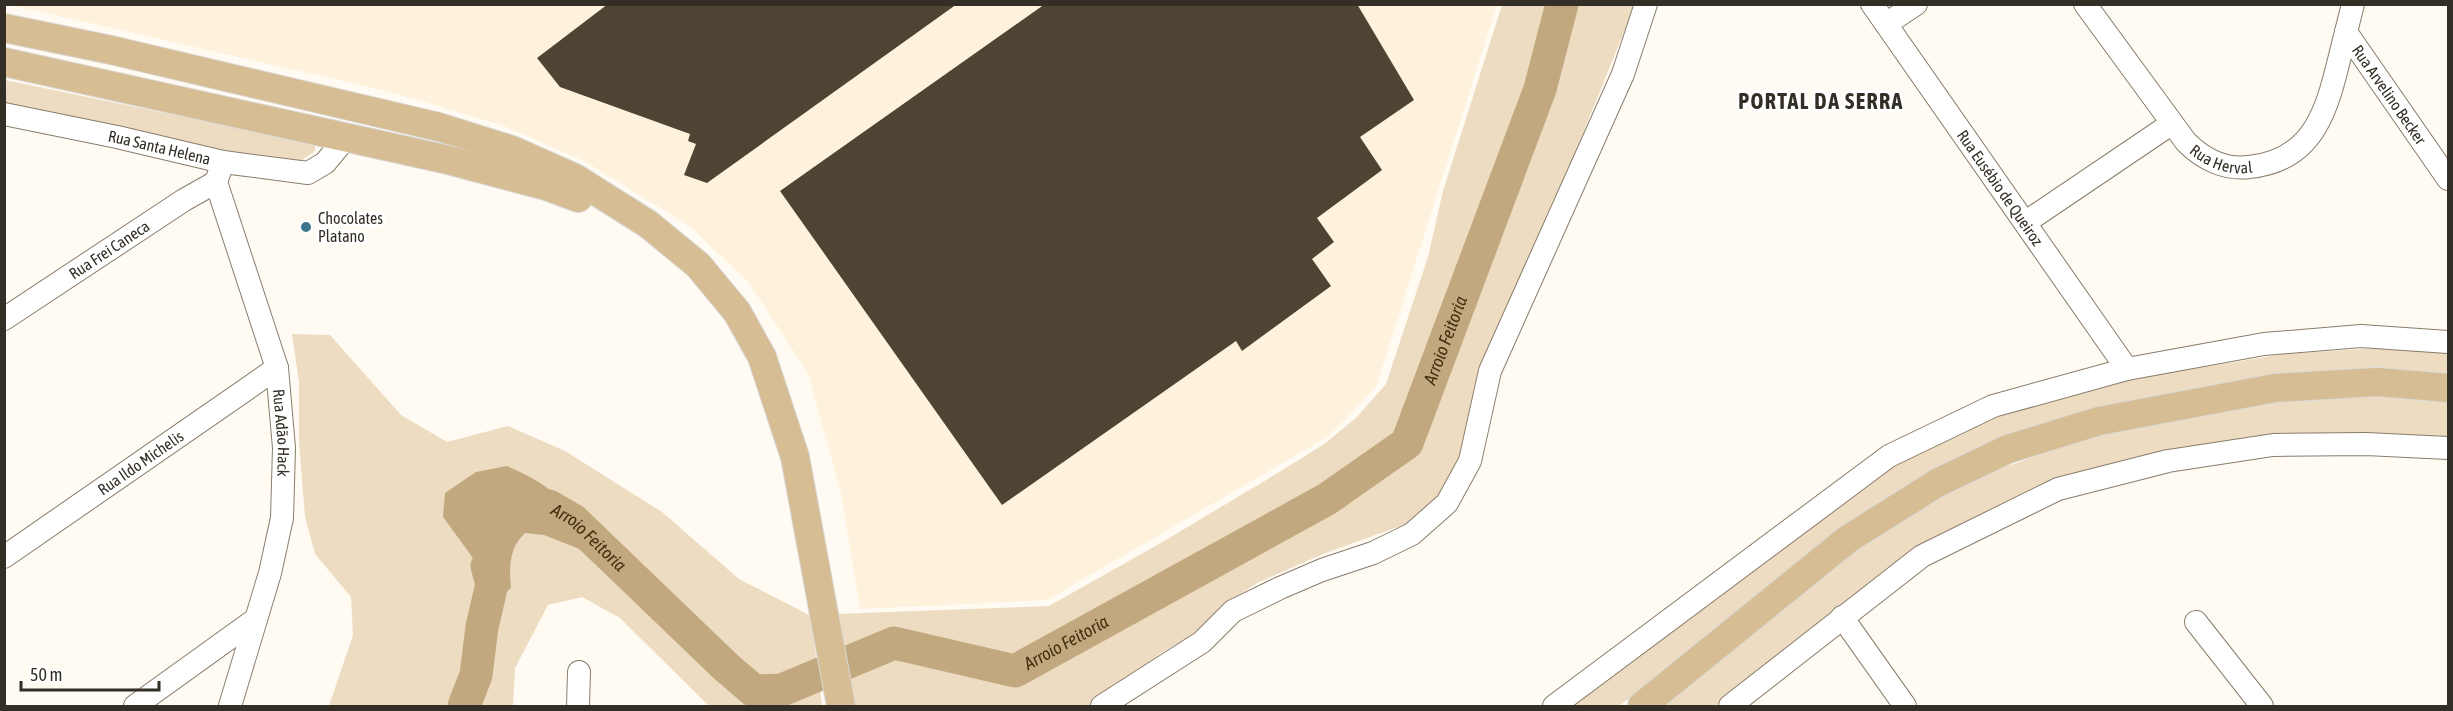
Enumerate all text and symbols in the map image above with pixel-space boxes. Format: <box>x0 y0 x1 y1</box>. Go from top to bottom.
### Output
street label: Rua Arvelino Becker <box>2349 42 2430 148</box>
district label: PORTAL DA SERRA <box>1738 88 1904 114</box>
street label: Rua Santa Helena <box>107 126 213 168</box>
street label: Rua Eusébio de Queiroz <box>1954 126 2047 249</box>
street label: Rua Herval <box>2187 141 2254 177</box>
place label: Chocolates Platano <box>318 209 383 245</box>
street label: Rua Frei Caneca <box>66 217 153 283</box>
marker: Chocolates Platano <box>299 220 313 234</box>
water label: Arroio Feitoria <box>1419 292 1471 388</box>
street label: Rua Adão Hack <box>270 388 293 477</box>
street label: Rua Ildo Michelis <box>94 426 187 498</box>
water label: Arroio Feitoria <box>547 498 631 576</box>
water label: Arroio Feitoria <box>1019 610 1112 674</box>
scale bar <box>21 654 159 692</box>
text: 50 m <box>30 664 62 685</box>

